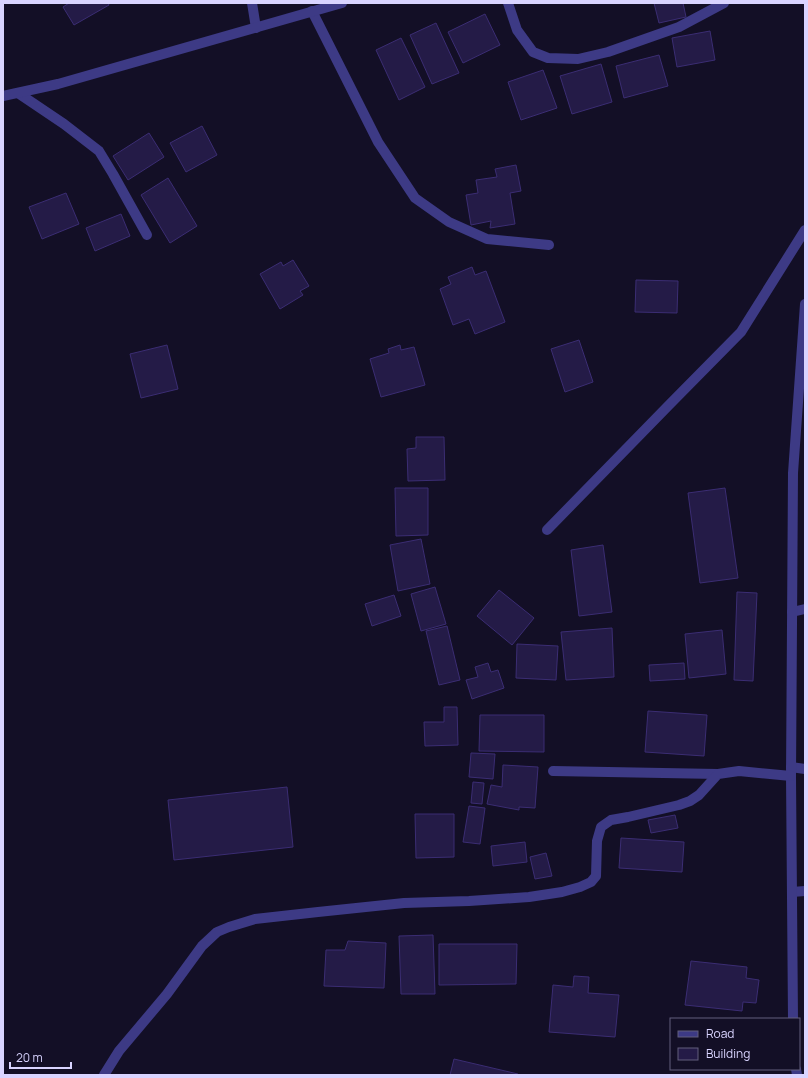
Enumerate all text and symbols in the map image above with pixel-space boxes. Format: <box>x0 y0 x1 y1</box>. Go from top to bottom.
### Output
legend <box>670 1018 800 1070</box>
text: Road <box>706 1025 734 1042</box>
scale bar <box>10 1044 71 1070</box>
text: Building <box>706 1045 750 1062</box>
text: 20 m <box>16 1049 43 1066</box>

